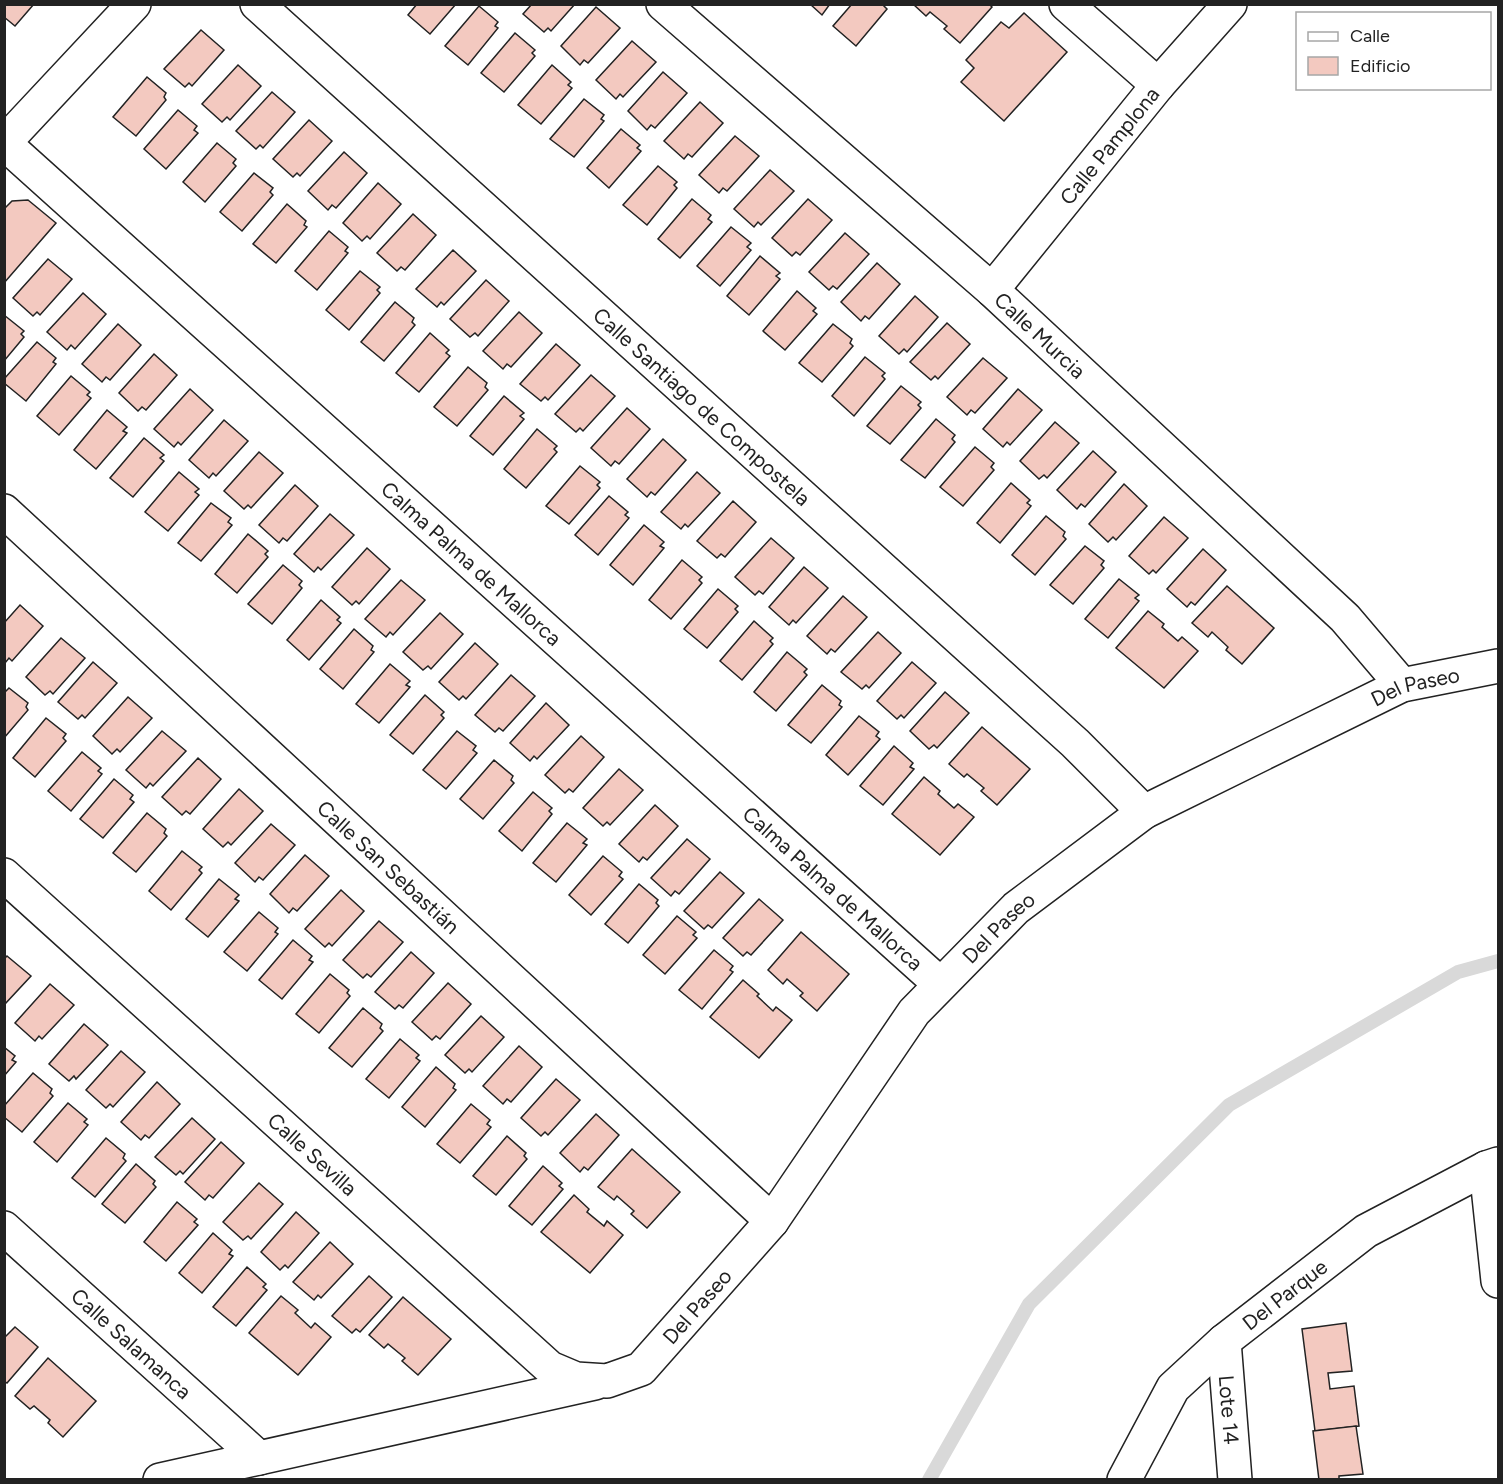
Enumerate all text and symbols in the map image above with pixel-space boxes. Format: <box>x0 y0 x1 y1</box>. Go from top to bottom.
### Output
legend <box>1296 12 1491 90</box>
text: Calle <box>1350 25 1390 47</box>
text: Edificio <box>1350 55 1411 77</box>
street label: Calle Pamplona <box>1054 82 1164 209</box>
street label: Calle Murcia <box>990 287 1091 383</box>
street label: Calle Santiago de Compostela <box>589 302 816 511</box>
street label: Calma Palma de Mallorca <box>376 476 567 650</box>
street label: Del Paseo <box>1366 661 1462 711</box>
street label: Calle San Sebastián <box>312 795 465 939</box>
street label: Calma Palma de Mallorca <box>738 801 928 975</box>
street label: Del Paseo <box>957 886 1039 968</box>
street label: Calle Sevilla <box>263 1107 363 1200</box>
street label: Del Parque <box>1237 1253 1332 1335</box>
street label: Del Paseo <box>657 1263 736 1349</box>
street label: Calle Salamanca <box>66 1283 197 1404</box>
street label: Lote 14 <box>1214 1374 1245 1445</box>

